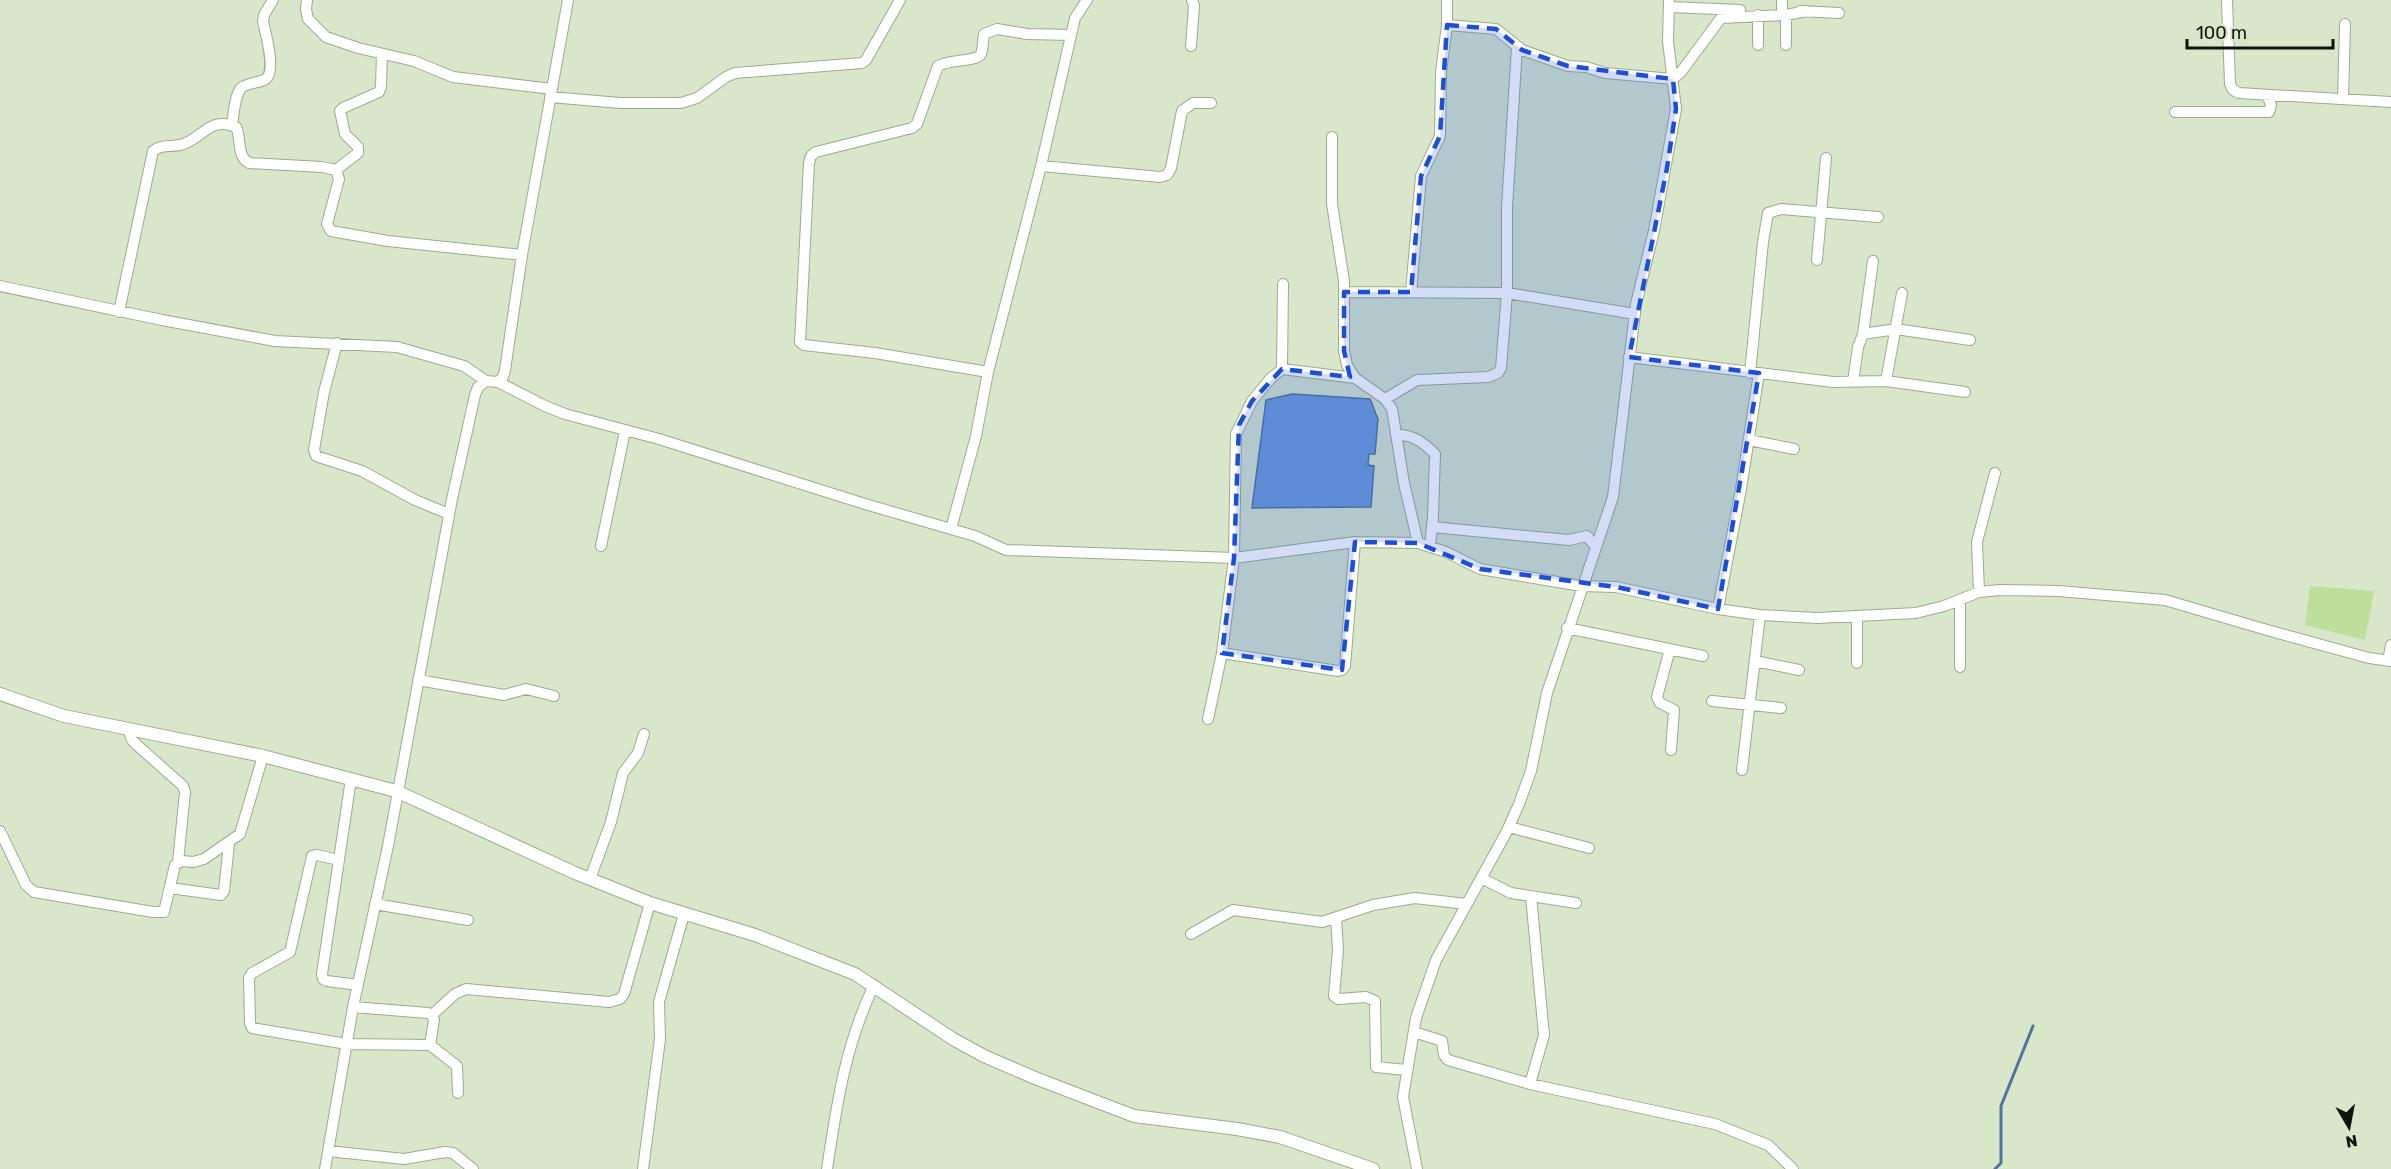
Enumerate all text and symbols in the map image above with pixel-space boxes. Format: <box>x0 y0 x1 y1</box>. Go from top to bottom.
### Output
scale bar <box>2187 12 2332 50</box>
text: 100 m <box>2196 22 2247 44</box>
north arrow <box>2319 1097 2379 1157</box>
text: N <box>2344 1131 2359 1152</box>

